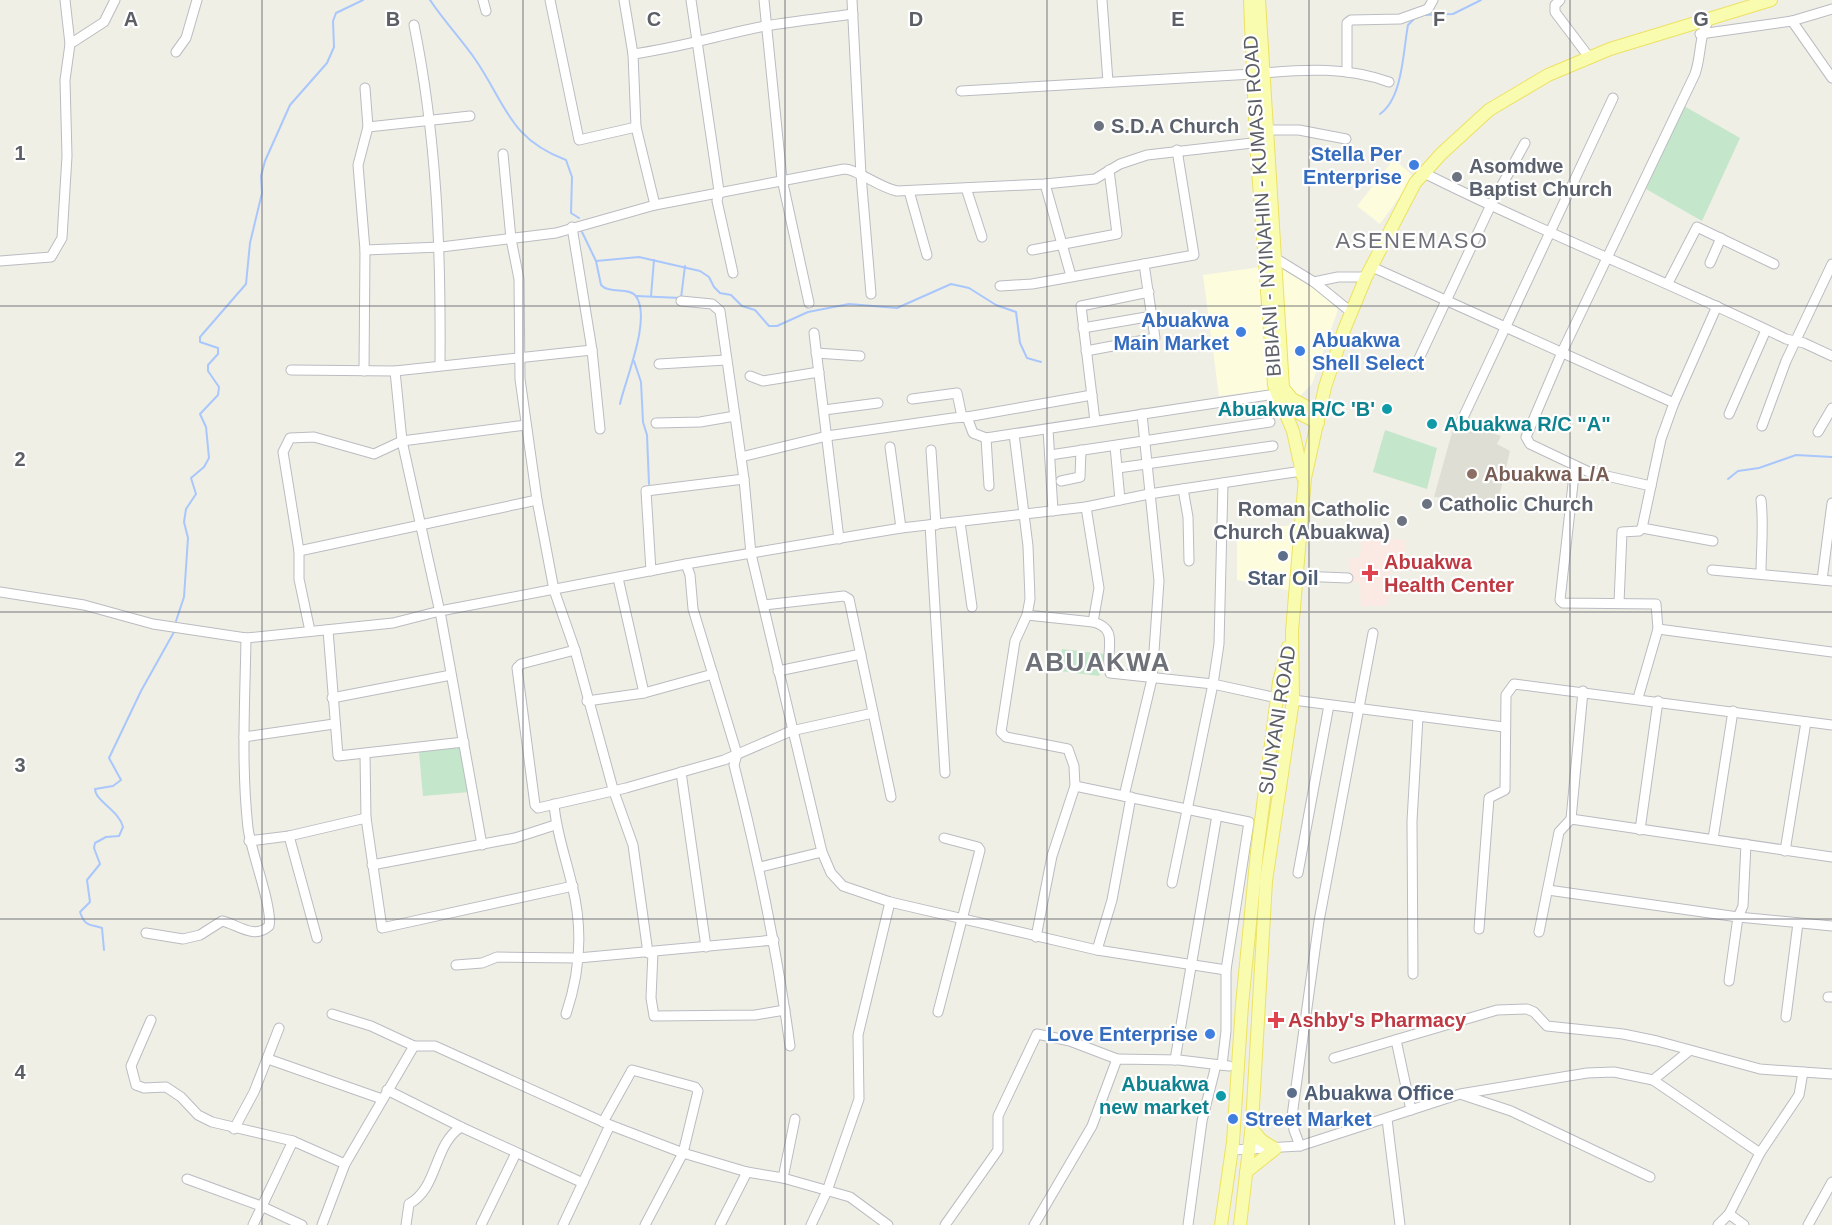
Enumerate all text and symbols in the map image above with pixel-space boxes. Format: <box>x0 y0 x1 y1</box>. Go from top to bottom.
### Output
text: A <box>124 8 138 30</box>
text: B <box>386 8 400 30</box>
text: C <box>647 8 661 30</box>
text: D <box>909 8 923 30</box>
text: E <box>1171 8 1185 30</box>
text: F <box>1433 8 1445 30</box>
text: G <box>1693 8 1709 30</box>
street label: BIBIANI - NYINAHIN - KUMASI ROAD <box>1239 35 1285 377</box>
place label: S.D.A Church <box>1111 115 1239 137</box>
marker: S.D.A Church <box>1092 119 1106 133</box>
text: 1 <box>14 142 26 164</box>
place label: Stella Per Enterprise <box>1303 143 1402 188</box>
place label: Asomdwe Baptist Church <box>1469 155 1612 200</box>
marker: Stella Per Enterprise <box>1407 158 1421 172</box>
marker: Asomdwe Baptist Church <box>1450 170 1464 184</box>
district label: ASENEMASO <box>1336 228 1488 253</box>
place label: Abuakwa Main Market <box>1113 309 1230 354</box>
marker: Abuakwa Main Market <box>1234 325 1248 339</box>
place label: Abuakwa Shell Select <box>1312 329 1425 374</box>
marker: Abuakwa Shell Select <box>1293 344 1307 358</box>
place label: Abuakwa R/C 'B' <box>1218 398 1375 420</box>
marker: Abuakwa R/C 'B' <box>1380 402 1394 416</box>
place label: Abuakwa R/C "A" <box>1444 413 1611 435</box>
marker: Abuakwa R/C "A" <box>1425 417 1439 431</box>
text: 2 <box>14 448 26 470</box>
place label: Abuakwa L/A <box>1484 463 1610 485</box>
marker: Abuakwa L/A <box>1465 467 1479 481</box>
place label: Catholic Church <box>1439 493 1593 515</box>
marker: Catholic Church <box>1420 497 1434 511</box>
place label: Roman Catholic Church (Abuakwa) <box>1213 498 1390 543</box>
marker: Roman Catholic Church (Abuakwa) <box>1395 514 1409 528</box>
marker: Star Oil <box>1276 549 1290 563</box>
place label: Abuakwa Health Center <box>1384 551 1514 596</box>
marker: Abuakwa Health Center <box>1361 564 1379 582</box>
place label: Star Oil <box>1247 567 1319 589</box>
street label: SUNYANI ROAD <box>1254 644 1300 796</box>
district label: ABUAKWA <box>1025 647 1171 677</box>
text: 3 <box>14 754 26 776</box>
place label: Ashby's Pharmacy <box>1288 1009 1467 1031</box>
marker: Ashby's Pharmacy <box>1269 1013 1283 1027</box>
place label: Love Enterprise <box>1047 1023 1198 1045</box>
marker: Love Enterprise <box>1203 1027 1217 1041</box>
text: 4 <box>14 1061 26 1083</box>
place label: Abuakwa new market <box>1099 1073 1210 1118</box>
place label: Abuakwa Office <box>1304 1082 1454 1104</box>
marker: Abuakwa Office <box>1285 1086 1299 1100</box>
marker: Abuakwa new market <box>1214 1089 1228 1103</box>
place label: Street Market <box>1245 1108 1372 1130</box>
marker: Street Market <box>1226 1112 1240 1126</box>

